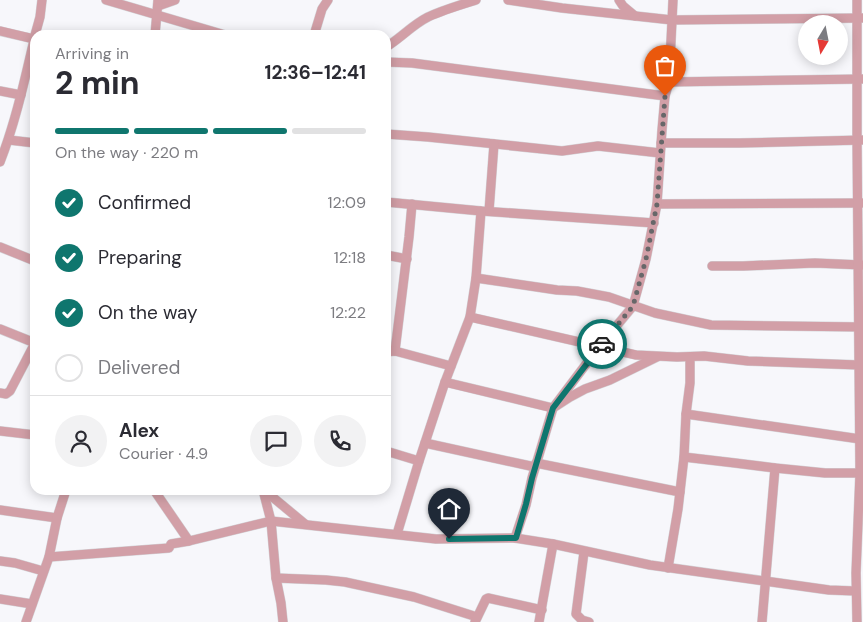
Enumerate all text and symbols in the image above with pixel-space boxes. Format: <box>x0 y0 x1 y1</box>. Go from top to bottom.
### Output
north arrow <box>798 15 848 65</box>
map controls <box>798 15 848 65</box>
text: Arriving in <box>55 43 129 64</box>
pin <box>644 45 686 96</box>
icon: bag <box>651 52 679 80</box>
text: 12:36–12:41 <box>265 60 366 85</box>
text: 2 min <box>55 62 140 104</box>
text: On the way · 220 m <box>55 142 198 163</box>
icon: check <box>55 189 83 217</box>
text: Confirmed <box>98 190 191 215</box>
text: 12:09 <box>328 192 366 213</box>
icon: check <box>55 244 83 272</box>
text: Preparing <box>98 245 182 270</box>
text: 12:18 <box>334 247 366 268</box>
icon: check <box>55 299 83 327</box>
text: On the way <box>98 300 198 325</box>
text: 12:22 <box>330 302 366 323</box>
courier <box>577 319 627 369</box>
icon: car <box>588 330 616 358</box>
text: Delivered <box>98 355 180 380</box>
button: person <box>55 415 107 467</box>
button: chat <box>250 415 302 467</box>
button: phone <box>314 415 366 467</box>
text: Alex <box>119 418 159 443</box>
text: Courier · 4.9 <box>119 443 208 464</box>
pin <box>428 488 470 539</box>
icon: home <box>435 495 463 523</box>

